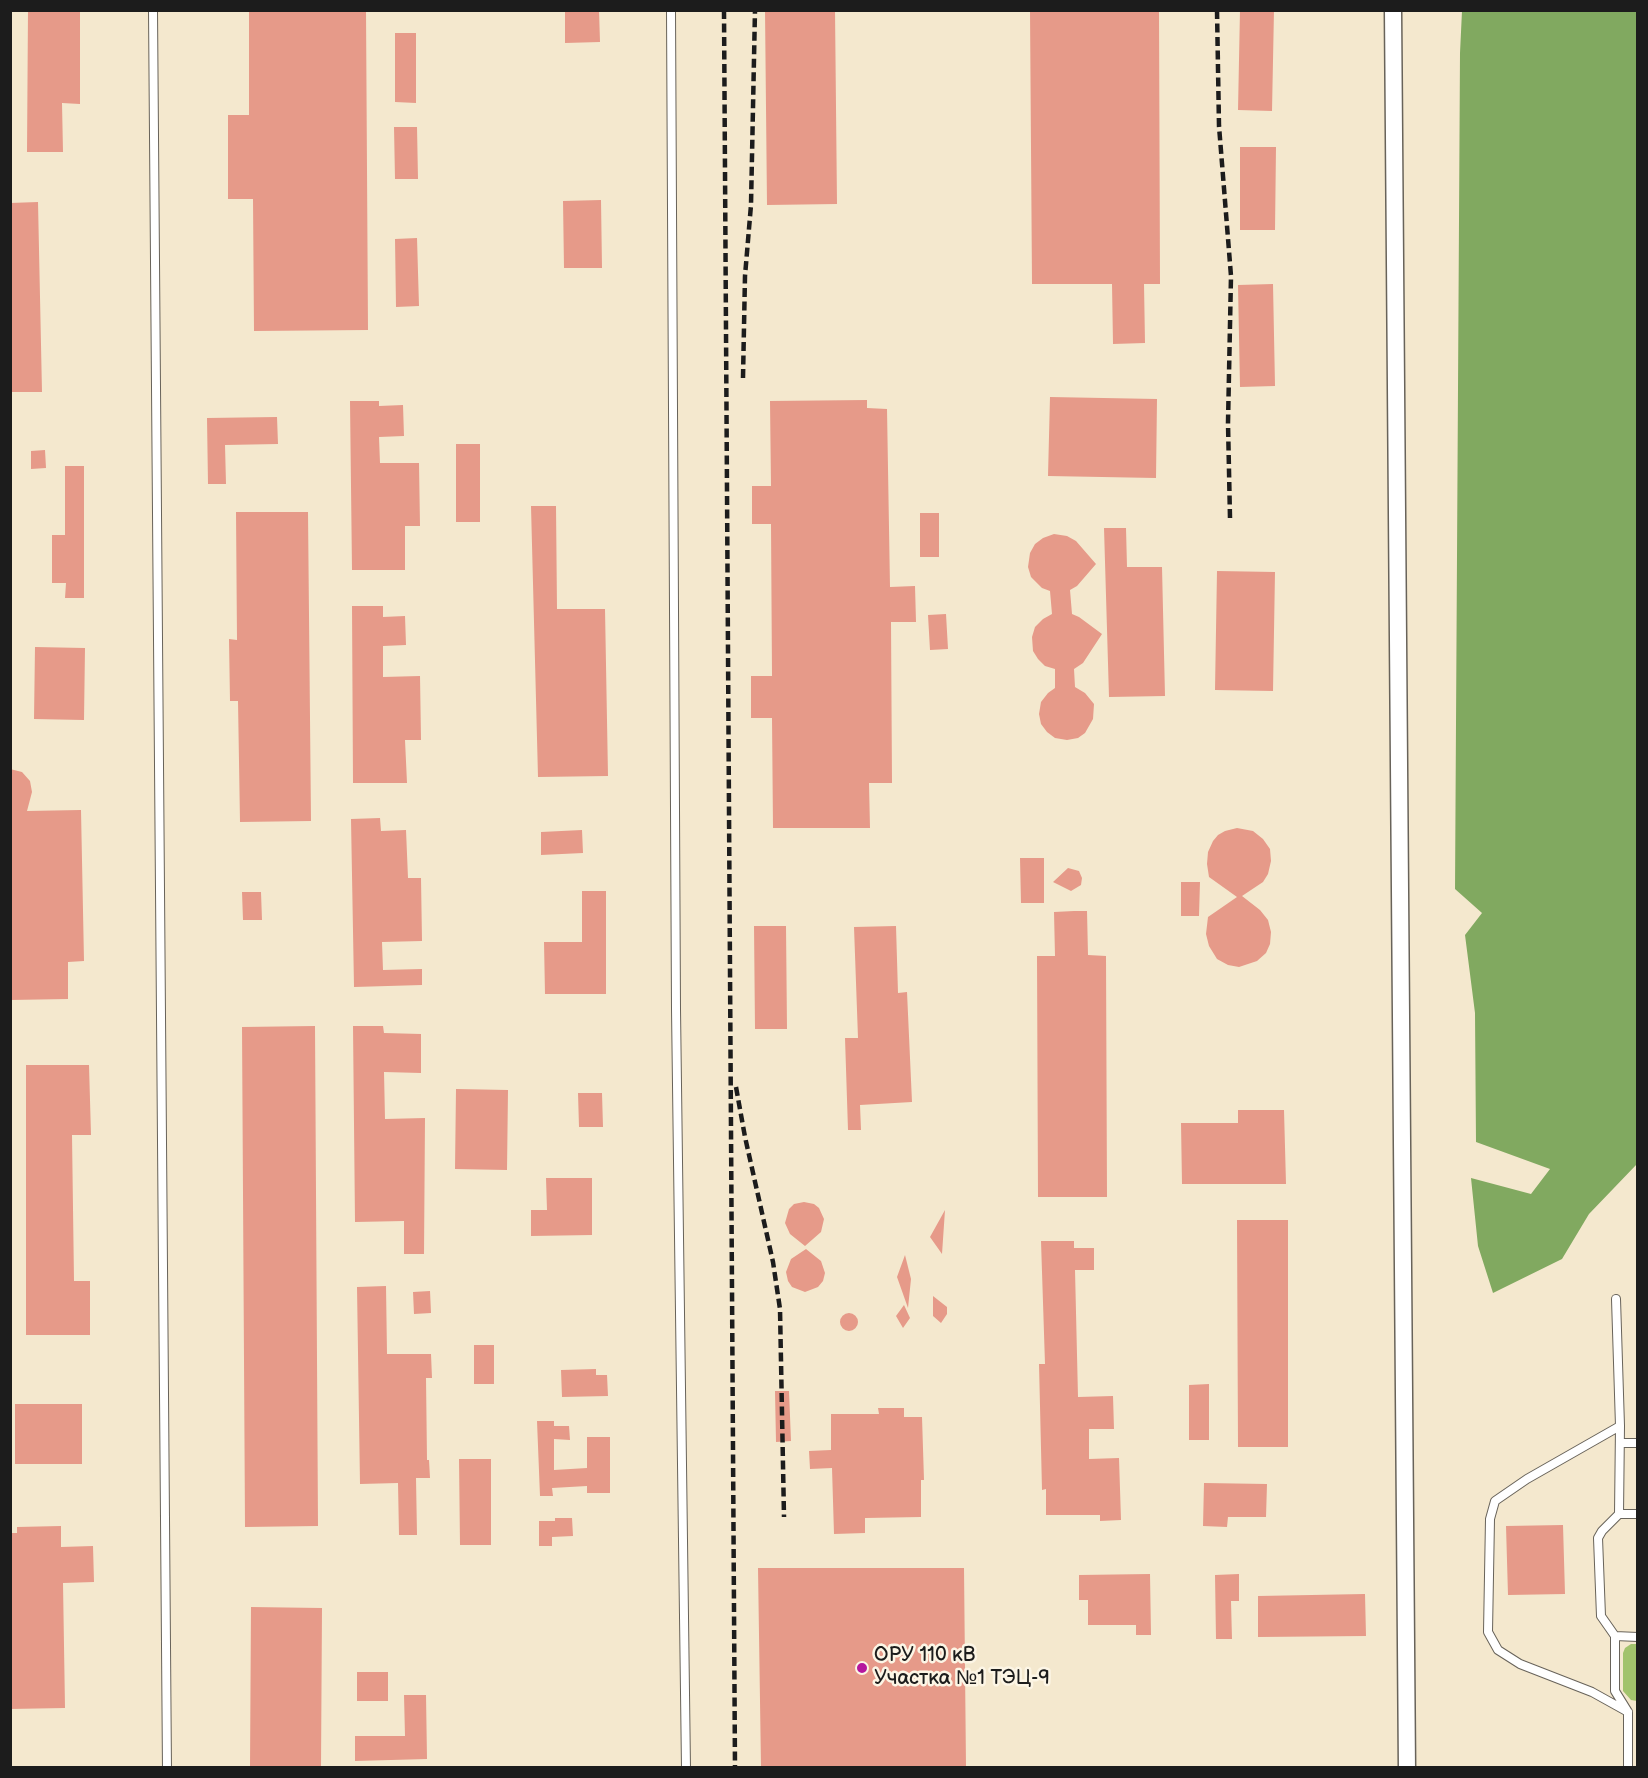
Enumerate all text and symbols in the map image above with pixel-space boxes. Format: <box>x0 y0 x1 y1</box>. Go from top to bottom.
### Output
place label: ОРУ 110 кВ Участка №1 ТЭЦ-9 <box>874 1644 1050 1691</box>
marker: ОРУ 110 кВ Участка №1 ТЭЦ-9 <box>855 1661 869 1675</box>

